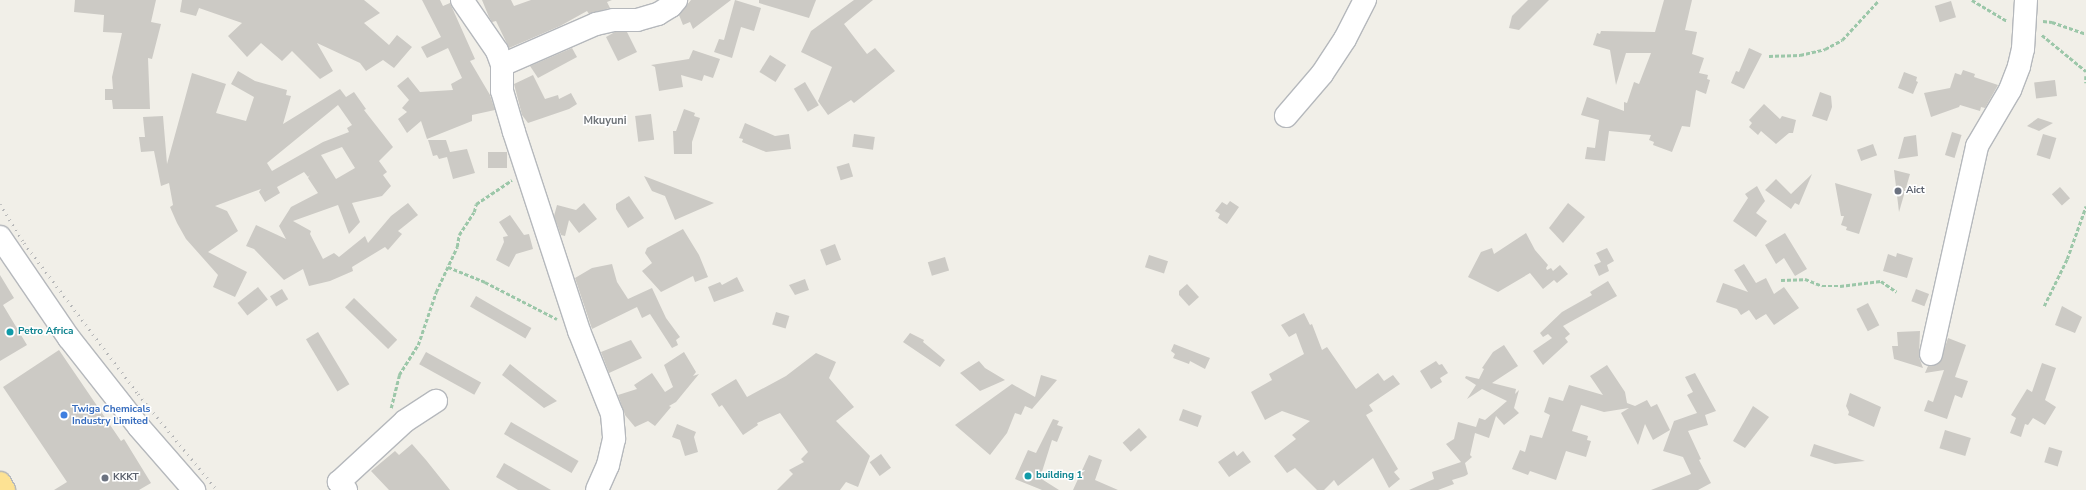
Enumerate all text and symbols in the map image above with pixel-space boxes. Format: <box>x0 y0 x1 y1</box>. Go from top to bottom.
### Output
district label: Mkuyuni <box>583 114 627 128</box>
place label: Aict <box>1906 185 1925 197</box>
marker: Aict <box>1893 186 1903 196</box>
place label: Petro Africa <box>18 326 73 338</box>
marker: Petro Africa <box>5 327 15 337</box>
place label: Twiga Chemicals Industry Limited <box>72 403 150 426</box>
marker: Twiga Chemicals Industry Limited <box>59 410 69 420</box>
place label: building 1 <box>1036 470 1083 482</box>
marker: building 1 <box>1023 471 1033 481</box>
place label: KKKT <box>113 472 139 484</box>
marker: KKKT <box>100 473 110 483</box>

